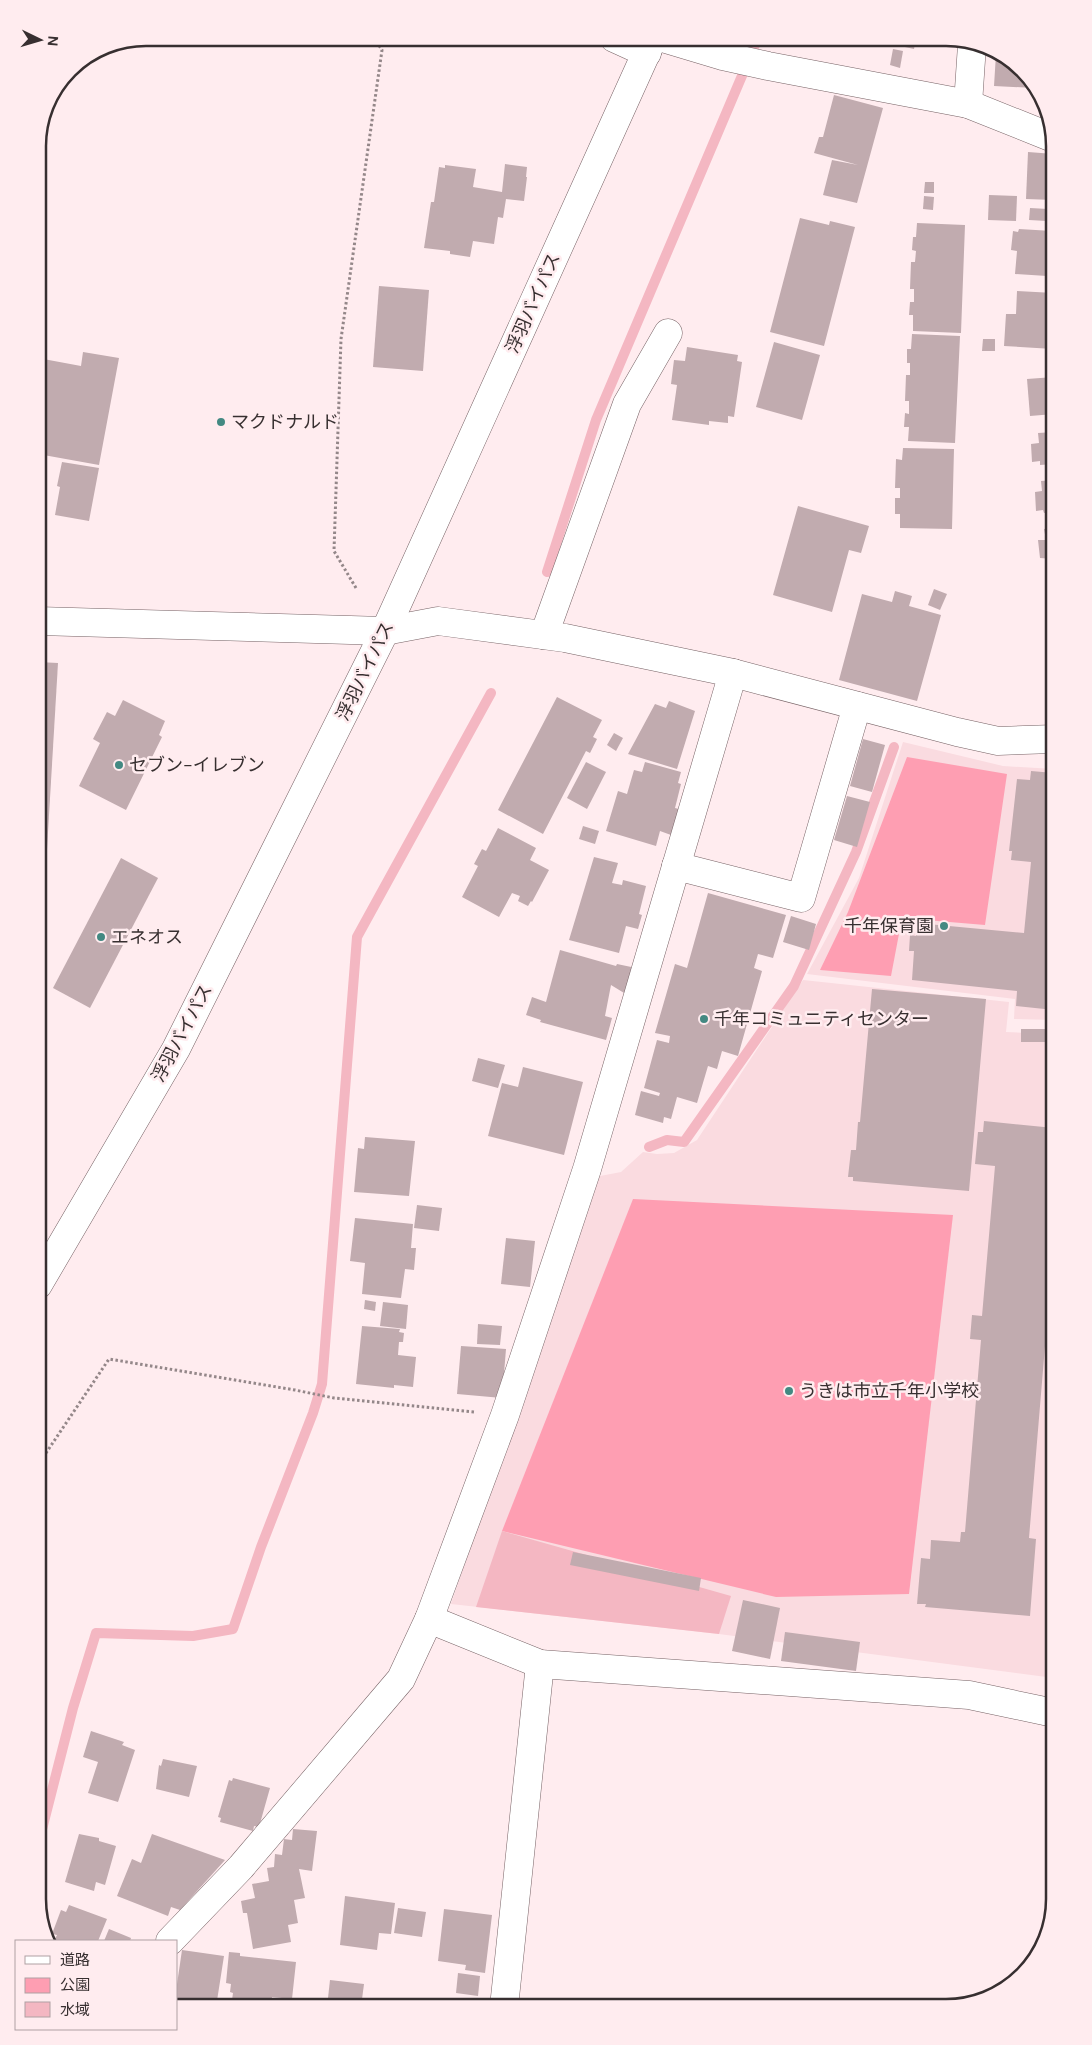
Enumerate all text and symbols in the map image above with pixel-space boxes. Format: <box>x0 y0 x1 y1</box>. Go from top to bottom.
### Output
north arrow <box>15 15 65 65</box>
text: N <box>44 35 62 47</box>
street label: 浮羽バイパス <box>500 249 566 357</box>
place label: マクドナルド <box>231 410 339 434</box>
marker: マクドナルド <box>215 416 227 428</box>
street label: 浮羽バイパス <box>331 617 399 725</box>
place label: セブン-イレブン <box>129 753 265 777</box>
marker: セブン-イレブン <box>113 759 125 771</box>
place label: 千年保育園 <box>844 914 934 938</box>
marker: 千年保育園 <box>938 920 950 932</box>
place label: エネオス <box>111 925 183 949</box>
marker: エネオス <box>95 931 107 943</box>
street label: 浮羽バイパス <box>146 980 218 1086</box>
place label: 千年コミュニティセンター <box>714 1007 929 1031</box>
marker: 千年コミュニティセンター <box>698 1013 710 1025</box>
place label: うきは市立千年小学校 <box>799 1379 979 1403</box>
marker: うきは市立千年小学校 <box>783 1385 795 1397</box>
legend <box>15 1940 178 2030</box>
text: 道路 <box>60 1950 90 1970</box>
text: 公園 <box>60 1975 90 1995</box>
text: 水域 <box>60 2000 90 2020</box>

